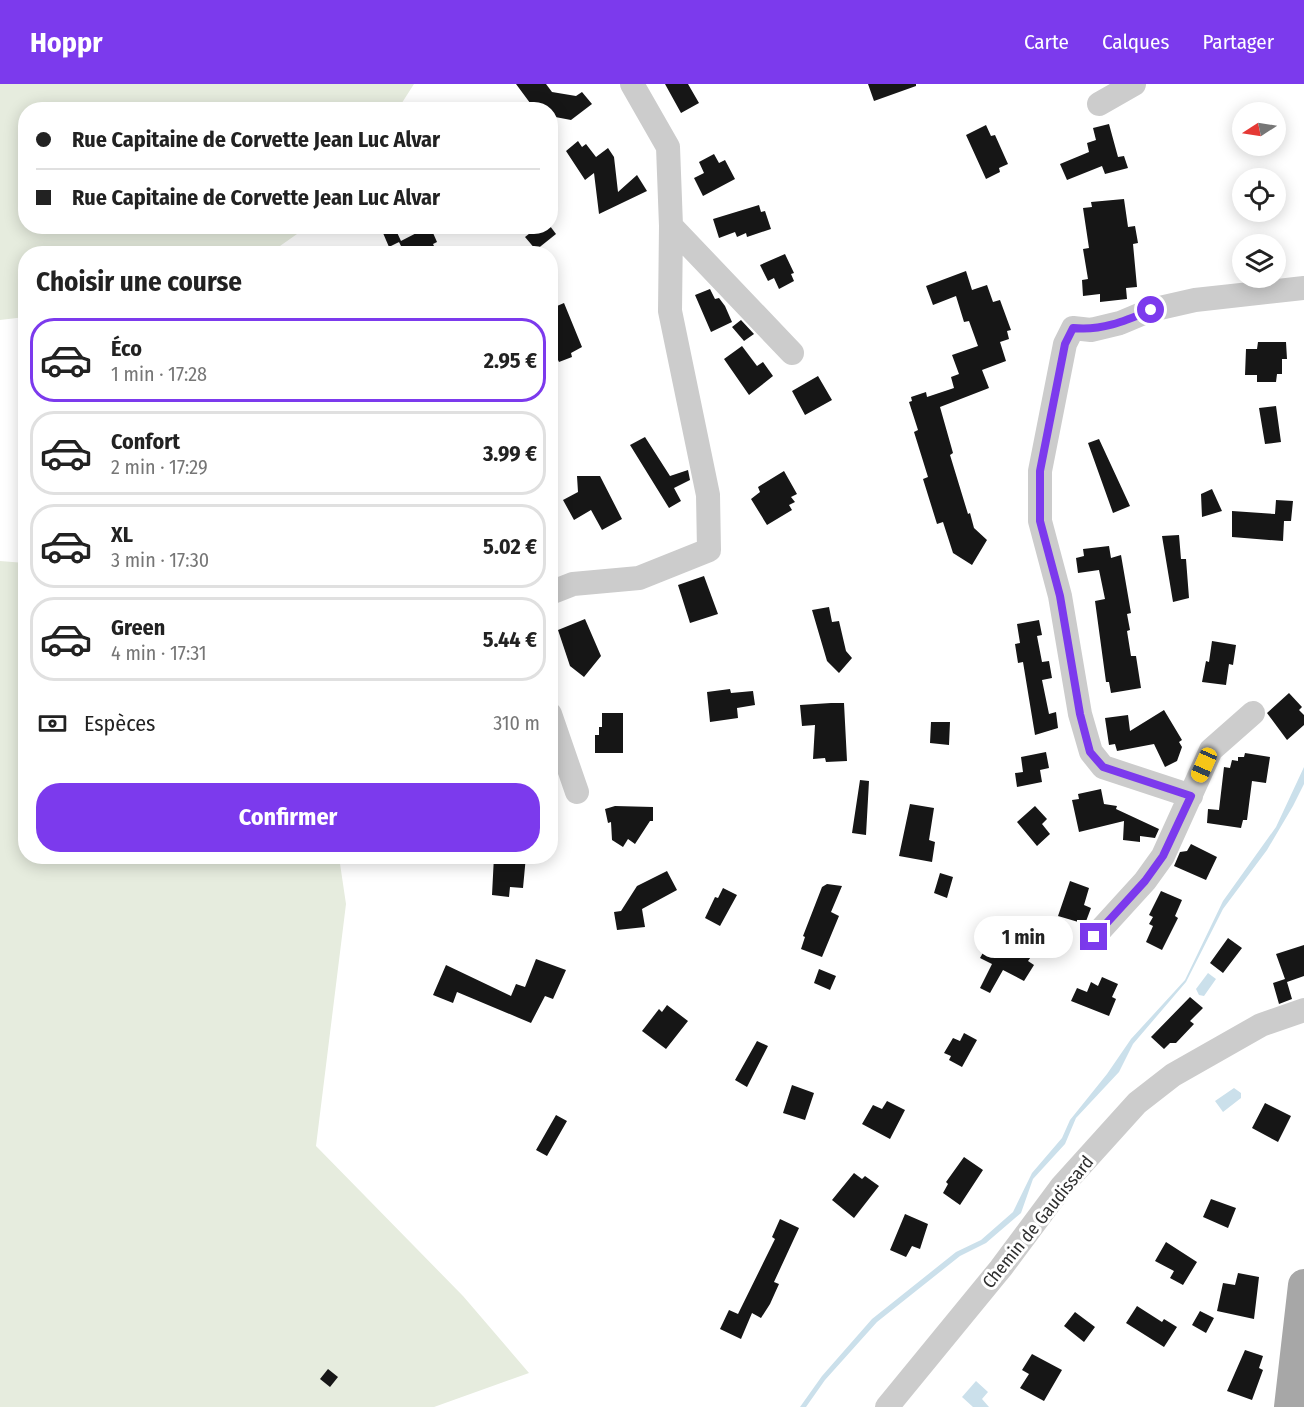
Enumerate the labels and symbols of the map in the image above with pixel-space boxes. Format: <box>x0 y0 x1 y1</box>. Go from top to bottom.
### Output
north arrow <box>1232 102 1286 156</box>
route start <box>1137 296 1164 323</box>
car <box>1188 745 1220 785</box>
callout: 1 min <box>974 916 1073 958</box>
route end <box>1080 923 1107 950</box>
street label: Chemin de Gaudissard <box>978 1151 1098 1293</box>

